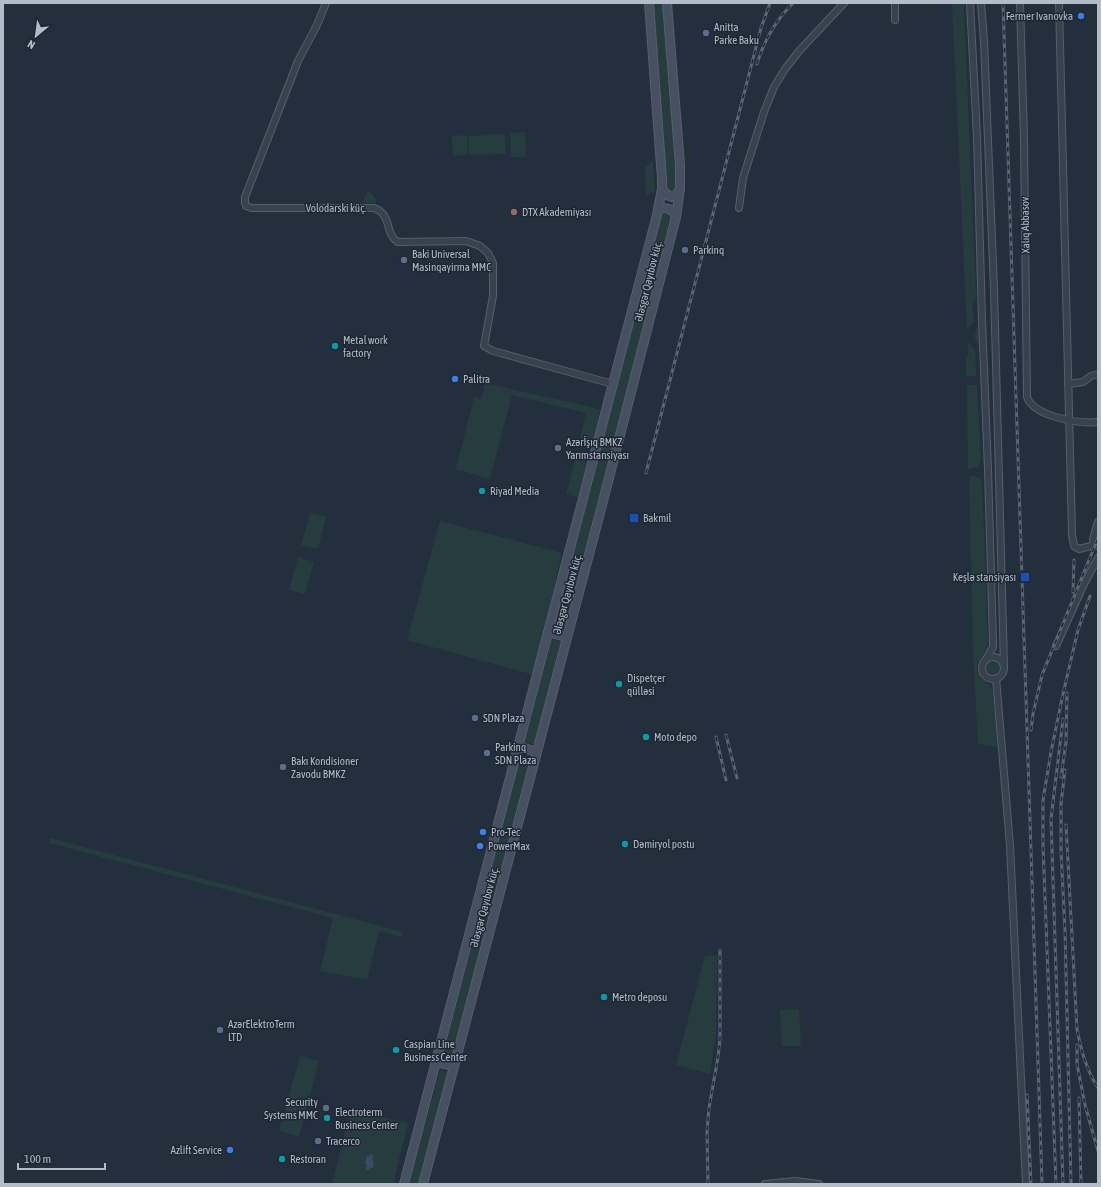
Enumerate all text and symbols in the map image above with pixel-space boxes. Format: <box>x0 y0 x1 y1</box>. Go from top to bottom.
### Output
place label: Fermer Ivanovka <box>1006 10 1073 22</box>
marker: Fermer Ivanovka <box>1076 11 1086 21</box>
north arrow <box>16 16 56 56</box>
place label: Anitta Parke Baku <box>714 21 759 46</box>
marker: Anitta Parke Baku <box>701 28 711 38</box>
text: N <box>25 38 37 52</box>
street label: Xalıq Abbasov <box>1018 196 1031 253</box>
street label: Volodarski küç. <box>306 202 366 214</box>
place label: DTX Akademiyası <box>522 206 591 218</box>
marker: DTX Akademiyası <box>509 207 519 217</box>
street label: Ələsgər Qayıbov küç. <box>632 239 664 323</box>
place label: Parkinq <box>693 244 724 256</box>
marker: Parkinq <box>680 245 690 255</box>
place label: Baki Universal Masinqayirma MMC <box>412 248 491 273</box>
marker: Baki Universal Masinqayirma MMC <box>399 255 409 265</box>
place label: Metal work factory <box>343 334 388 359</box>
marker: Metal work factory <box>330 341 340 351</box>
place label: Palitra <box>463 373 490 385</box>
marker: Palitra <box>450 374 460 384</box>
place label: Azərİşıq BMKZ Yarımstansiyası <box>566 436 629 461</box>
marker: Azərİşıq BMKZ Yarımstansiyası <box>553 443 563 453</box>
place label: Riyad Media <box>490 485 539 497</box>
marker: Riyad Media <box>477 486 487 496</box>
marker: Bakmil <box>628 512 640 524</box>
place label: Bakmil <box>643 512 672 524</box>
street label: Ələsgər Qayıbov küç. <box>550 552 584 636</box>
place label: Keşlə stansiyası <box>953 571 1016 583</box>
marker: Keşlə stansiyası <box>1019 571 1031 583</box>
place label: Dispetçer qülləsi <box>627 672 666 697</box>
marker: Dispetçer qülləsi <box>614 679 624 689</box>
place label: SDN Plaza <box>483 712 524 724</box>
marker: SDN Plaza <box>470 713 480 723</box>
place label: Moto depo <box>654 731 697 743</box>
marker: Moto depo <box>641 732 651 742</box>
place label: Parkinq SDN Plaza <box>495 741 536 766</box>
marker: Parkinq SDN Plaza <box>482 748 492 758</box>
place label: Bakı Kondisioner Zavodu BMKZ <box>291 755 359 780</box>
marker: Bakı Kondisioner Zavodu BMKZ <box>278 762 288 772</box>
place label: Pro-Tec <box>491 826 521 838</box>
marker: Pro-Tec <box>478 827 488 837</box>
place label: Dəmiryol postu <box>633 838 695 850</box>
marker: Dəmiryol postu <box>620 839 630 849</box>
place label: PowerMax <box>488 840 531 852</box>
marker: PowerMax <box>475 841 485 851</box>
street label: Ələsgər Qayıbov küç. <box>467 865 501 949</box>
place label: Metro deposu <box>612 991 667 1003</box>
marker: Metro deposu <box>599 992 609 1002</box>
place label: AzərElektroTerm LTD <box>228 1018 295 1043</box>
marker: AzərElektroTerm LTD <box>215 1025 225 1035</box>
place label: Caspian Line Business Center <box>404 1038 468 1063</box>
marker: Caspian Line Business Center <box>391 1045 401 1055</box>
place label: Security Systems MMC <box>264 1096 318 1121</box>
marker: Security Systems MMC <box>321 1103 331 1113</box>
place label: Electroterm Business Center <box>335 1106 399 1131</box>
marker: Electroterm Business Center <box>322 1113 332 1123</box>
place label: Tracerco <box>326 1135 360 1147</box>
marker: Tracerco <box>313 1136 323 1146</box>
place label: Azlift Service <box>171 1144 222 1156</box>
scale bar <box>18 1145 105 1171</box>
marker: Azlift Service <box>225 1145 235 1155</box>
text: 100 m <box>24 1152 51 1166</box>
place label: Restoran <box>290 1153 326 1165</box>
marker: Restoran <box>277 1154 287 1164</box>

